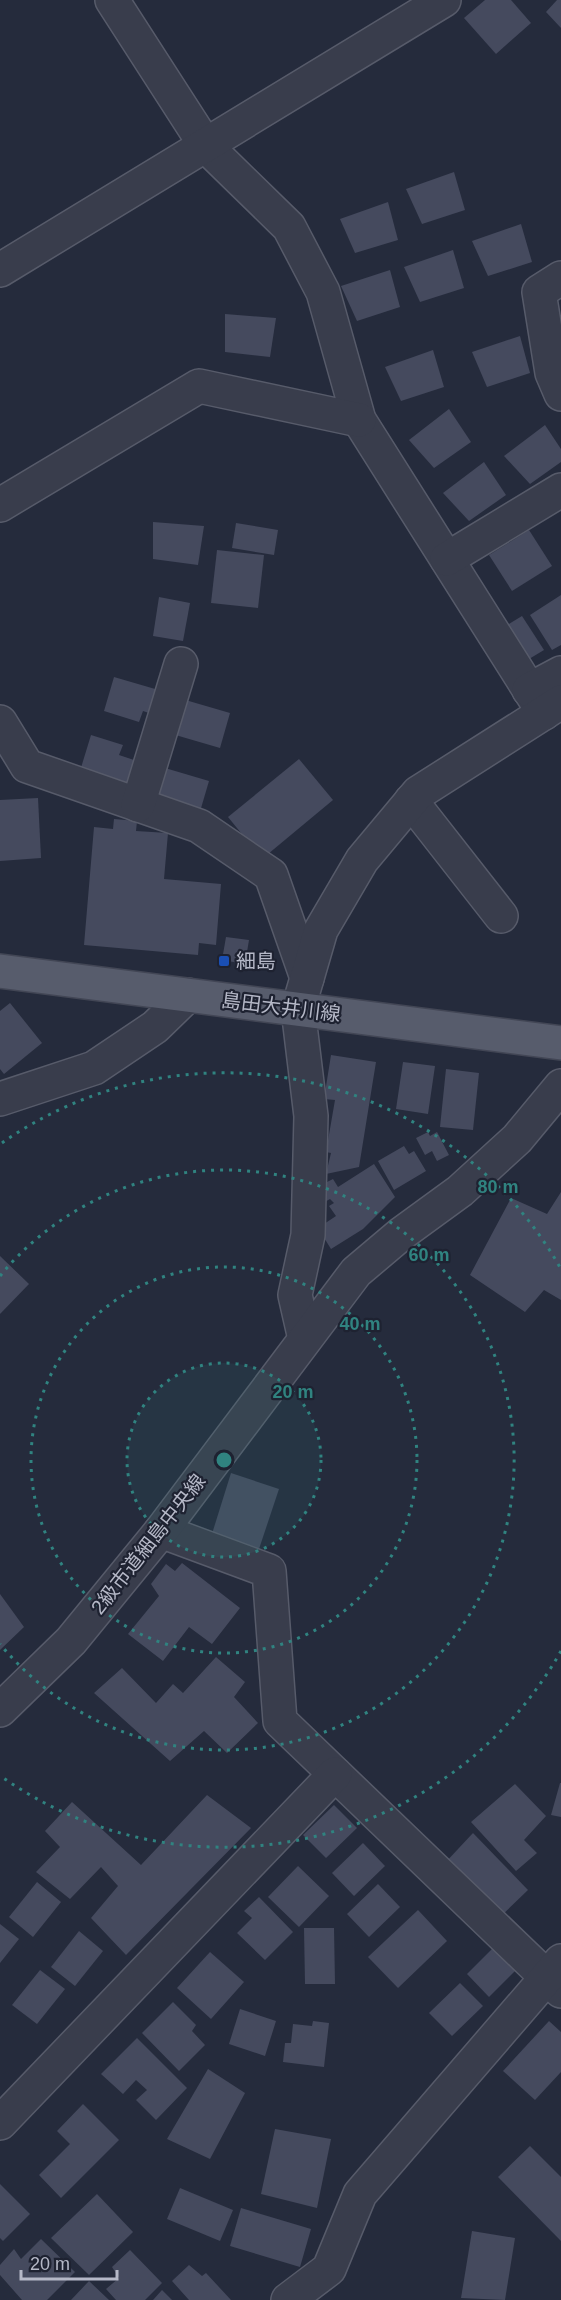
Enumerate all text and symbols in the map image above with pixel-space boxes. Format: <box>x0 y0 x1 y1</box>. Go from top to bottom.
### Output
place label: 細島 <box>236 950 276 972</box>
marker: 細島 <box>217 954 231 968</box>
street label: 島田大井川線 <box>220 989 342 1025</box>
text: 80 m <box>477 1177 519 1197</box>
text: 60 m <box>408 1245 450 1265</box>
text: 40 m <box>339 1314 381 1334</box>
text: 20 m <box>272 1382 314 1402</box>
centre of rings <box>214 1450 234 1470</box>
street label: 2級市道細島中央線 <box>87 1470 209 1618</box>
scale bar <box>21 2243 117 2281</box>
text: 20 m <box>30 2254 70 2274</box>

